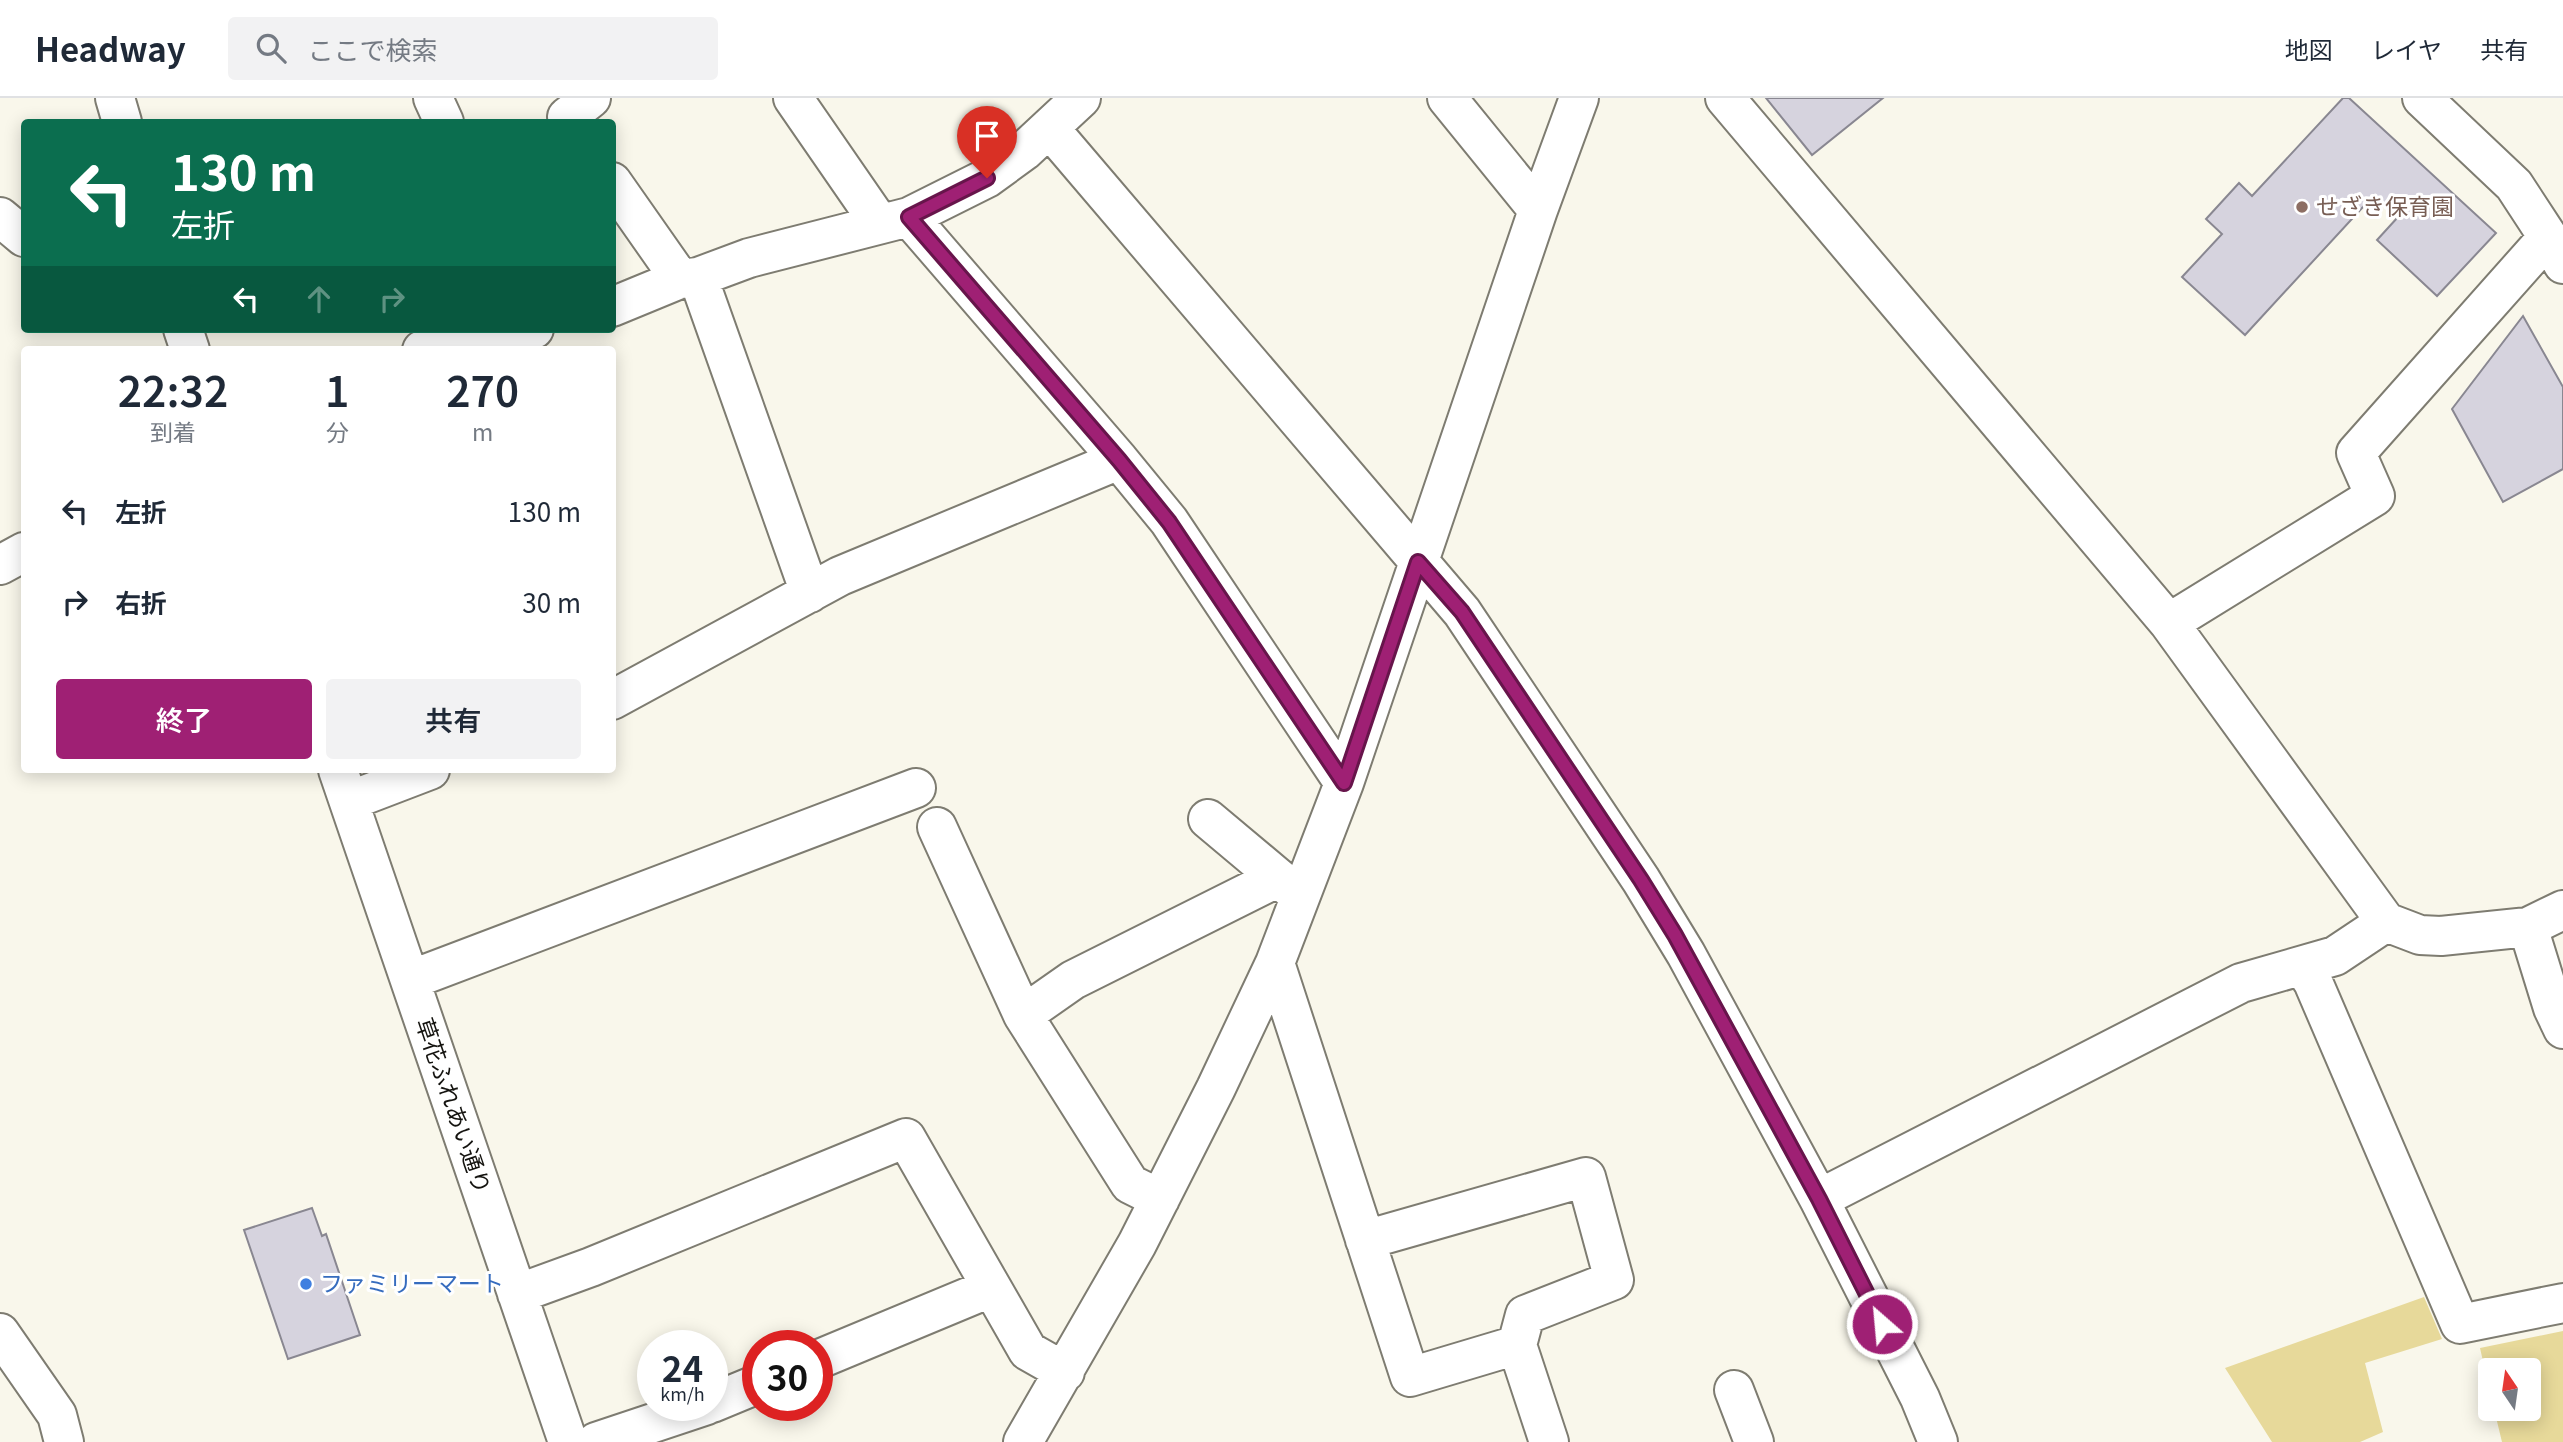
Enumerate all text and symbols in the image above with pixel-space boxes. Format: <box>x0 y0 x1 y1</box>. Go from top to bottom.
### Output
search box <box>228 17 718 80</box>
text: Headway <box>35 24 186 72</box>
icon: search <box>252 29 290 67</box>
text: ここで検索 <box>308 30 438 67</box>
text: 地図 <box>2285 31 2333 66</box>
text: レイヤ <box>2371 31 2442 66</box>
text: 共有 <box>2480 31 2528 66</box>
pin <box>957 106 1017 178</box>
icon: arrive <box>968 117 1006 155</box>
text: 130 m <box>171 134 316 205</box>
icon: left <box>56 147 147 238</box>
place label: せざき保育園 <box>2316 188 2454 222</box>
marker: せざき保育園 <box>2294 199 2310 215</box>
text: 左折 <box>171 200 235 246</box>
icon: left <box>227 280 265 318</box>
icon: ahead <box>300 280 338 318</box>
icon: right <box>373 280 411 318</box>
text: 22:32 <box>118 358 228 419</box>
text: 1 <box>325 358 349 419</box>
text: 270 <box>446 358 519 419</box>
text: 到着 <box>150 414 196 448</box>
text: 分 <box>326 414 349 448</box>
text: m <box>472 414 493 448</box>
icon: left <box>56 492 94 530</box>
text: 左折 <box>115 492 167 529</box>
text: 130 m <box>508 492 581 529</box>
icon: right <box>56 583 94 621</box>
text: 右折 <box>115 583 167 620</box>
text: 30 m <box>522 583 581 620</box>
button: 終了 <box>56 679 312 759</box>
button: 共有 <box>326 679 581 759</box>
street label: 草花ふれあい通り <box>409 1013 501 1198</box>
place label: ファミリーマート <box>320 1265 504 1299</box>
marker: ファミリーマート <box>298 1276 314 1292</box>
position arrow <box>1845 1287 1919 1361</box>
speed limit sign: 30 <box>742 1330 833 1421</box>
text: 24 <box>662 1341 703 1392</box>
north arrow <box>2478 1358 2541 1421</box>
map controls <box>2478 1358 2541 1421</box>
text: km/h <box>660 1380 705 1406</box>

